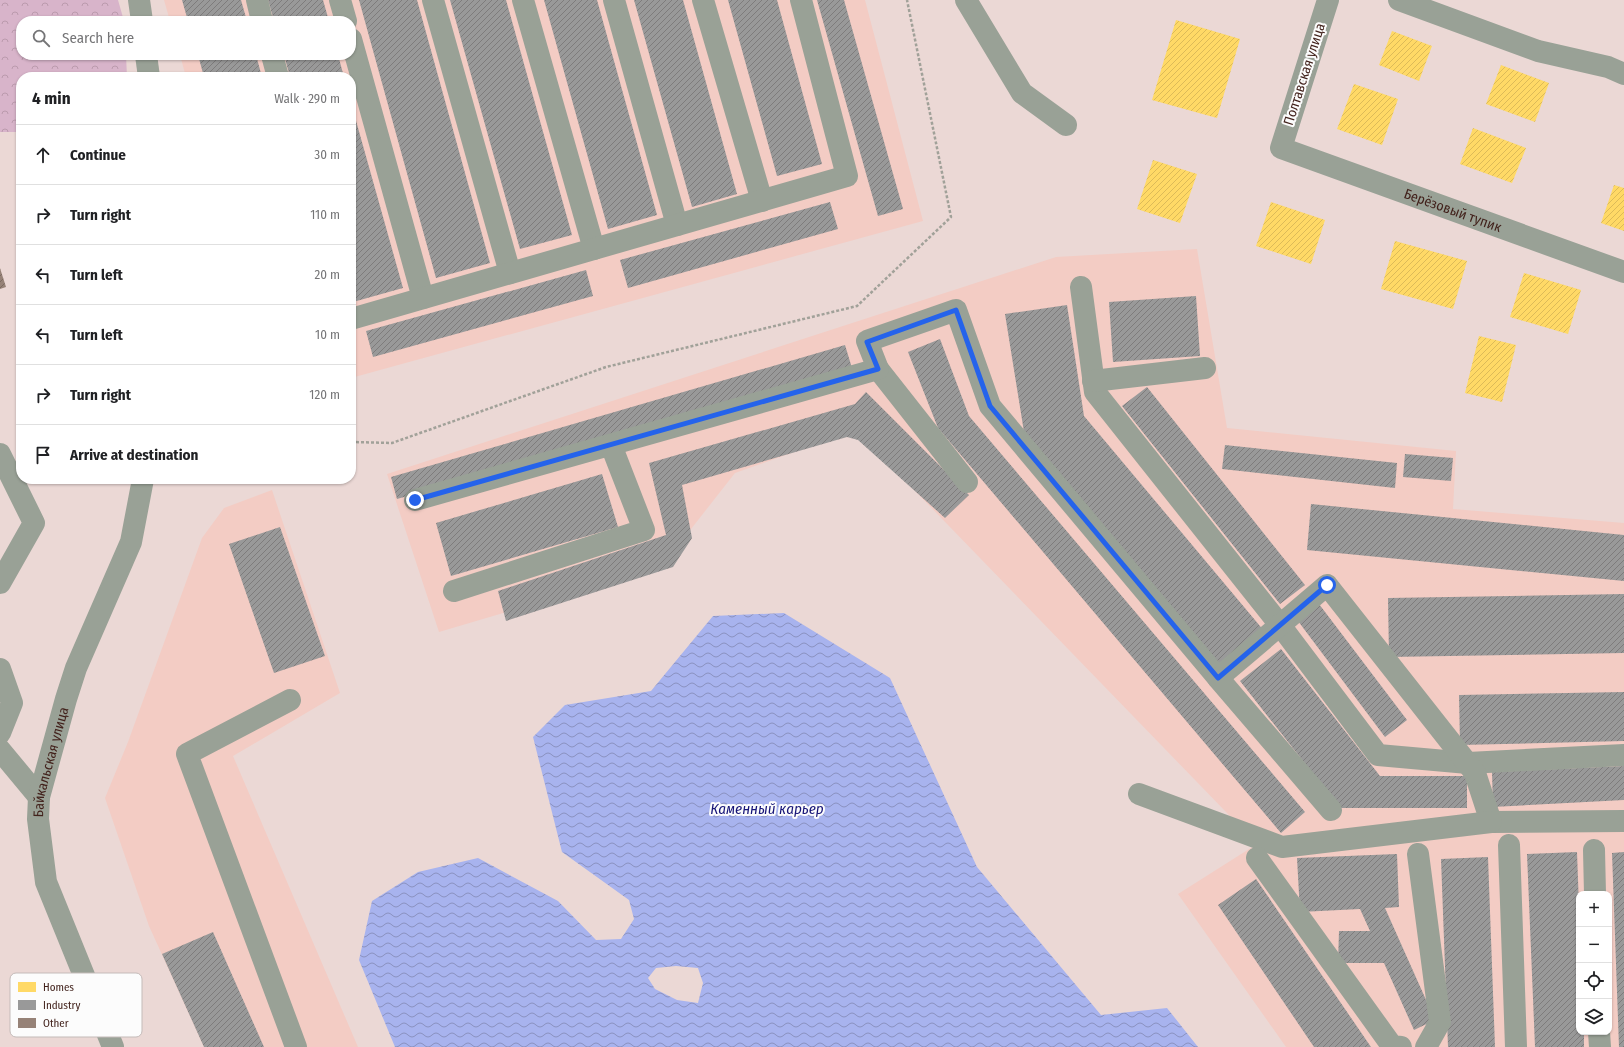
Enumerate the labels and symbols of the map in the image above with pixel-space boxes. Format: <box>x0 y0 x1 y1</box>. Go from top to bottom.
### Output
street label: Полтавская улица <box>1280 21 1329 127</box>
street label: Берёзовый тупик <box>1402 185 1504 236</box>
route end <box>406 491 424 509</box>
route start <box>1318 576 1336 594</box>
street label: Байкальская улица <box>30 705 72 818</box>
water label: Каменный карьер <box>710 800 824 818</box>
legend <box>10 973 142 1037</box>
text: Homes <box>43 981 74 994</box>
text: Industry <box>43 999 80 1012</box>
text: Other <box>43 1017 69 1030</box>

